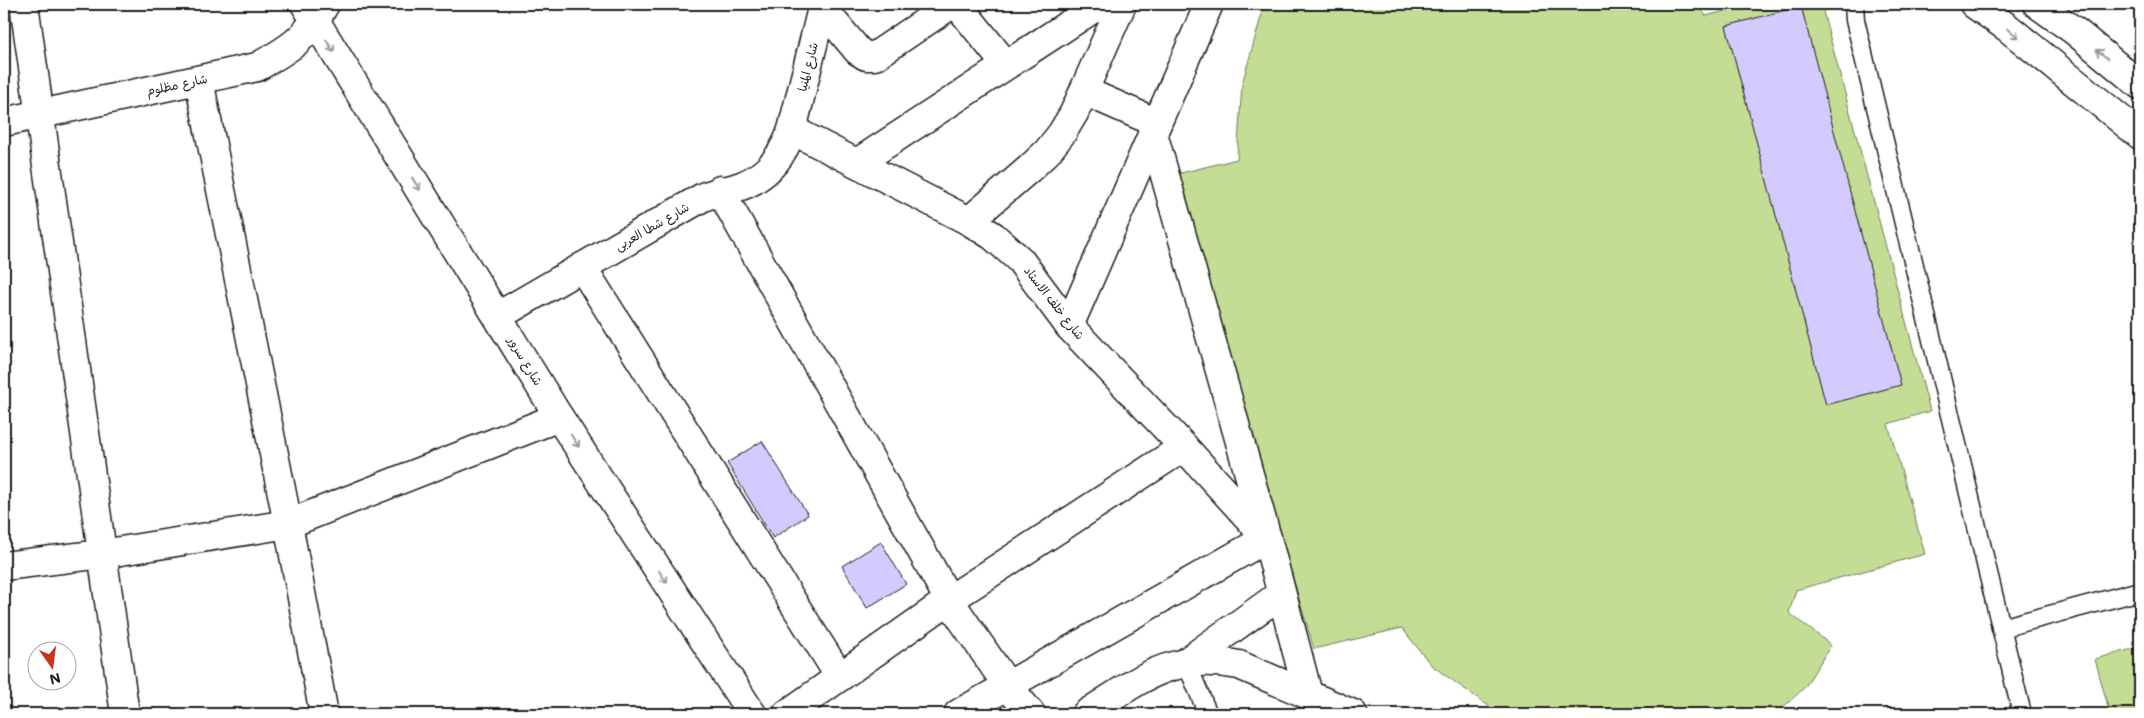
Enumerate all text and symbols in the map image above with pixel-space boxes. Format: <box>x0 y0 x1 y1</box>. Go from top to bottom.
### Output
one-way arrow <box>2006 27 2019 38</box>
one-way arrow <box>325 38 335 52</box>
street label: شارع المنيا <box>793 41 823 93</box>
one-way arrow <box>2096 48 2109 59</box>
street label: شارع مظلوم <box>145 70 209 100</box>
one-way arrow <box>411 176 421 190</box>
street label: شارع شطا العربى <box>611 198 693 256</box>
street label: شارع خلف الاستاد <box>1020 262 1088 344</box>
street label: شارع سرور <box>503 332 547 389</box>
one-way arrow <box>570 434 580 448</box>
one-way arrow <box>658 570 668 584</box>
north arrow <box>28 640 78 690</box>
text: N <box>48 669 63 690</box>

